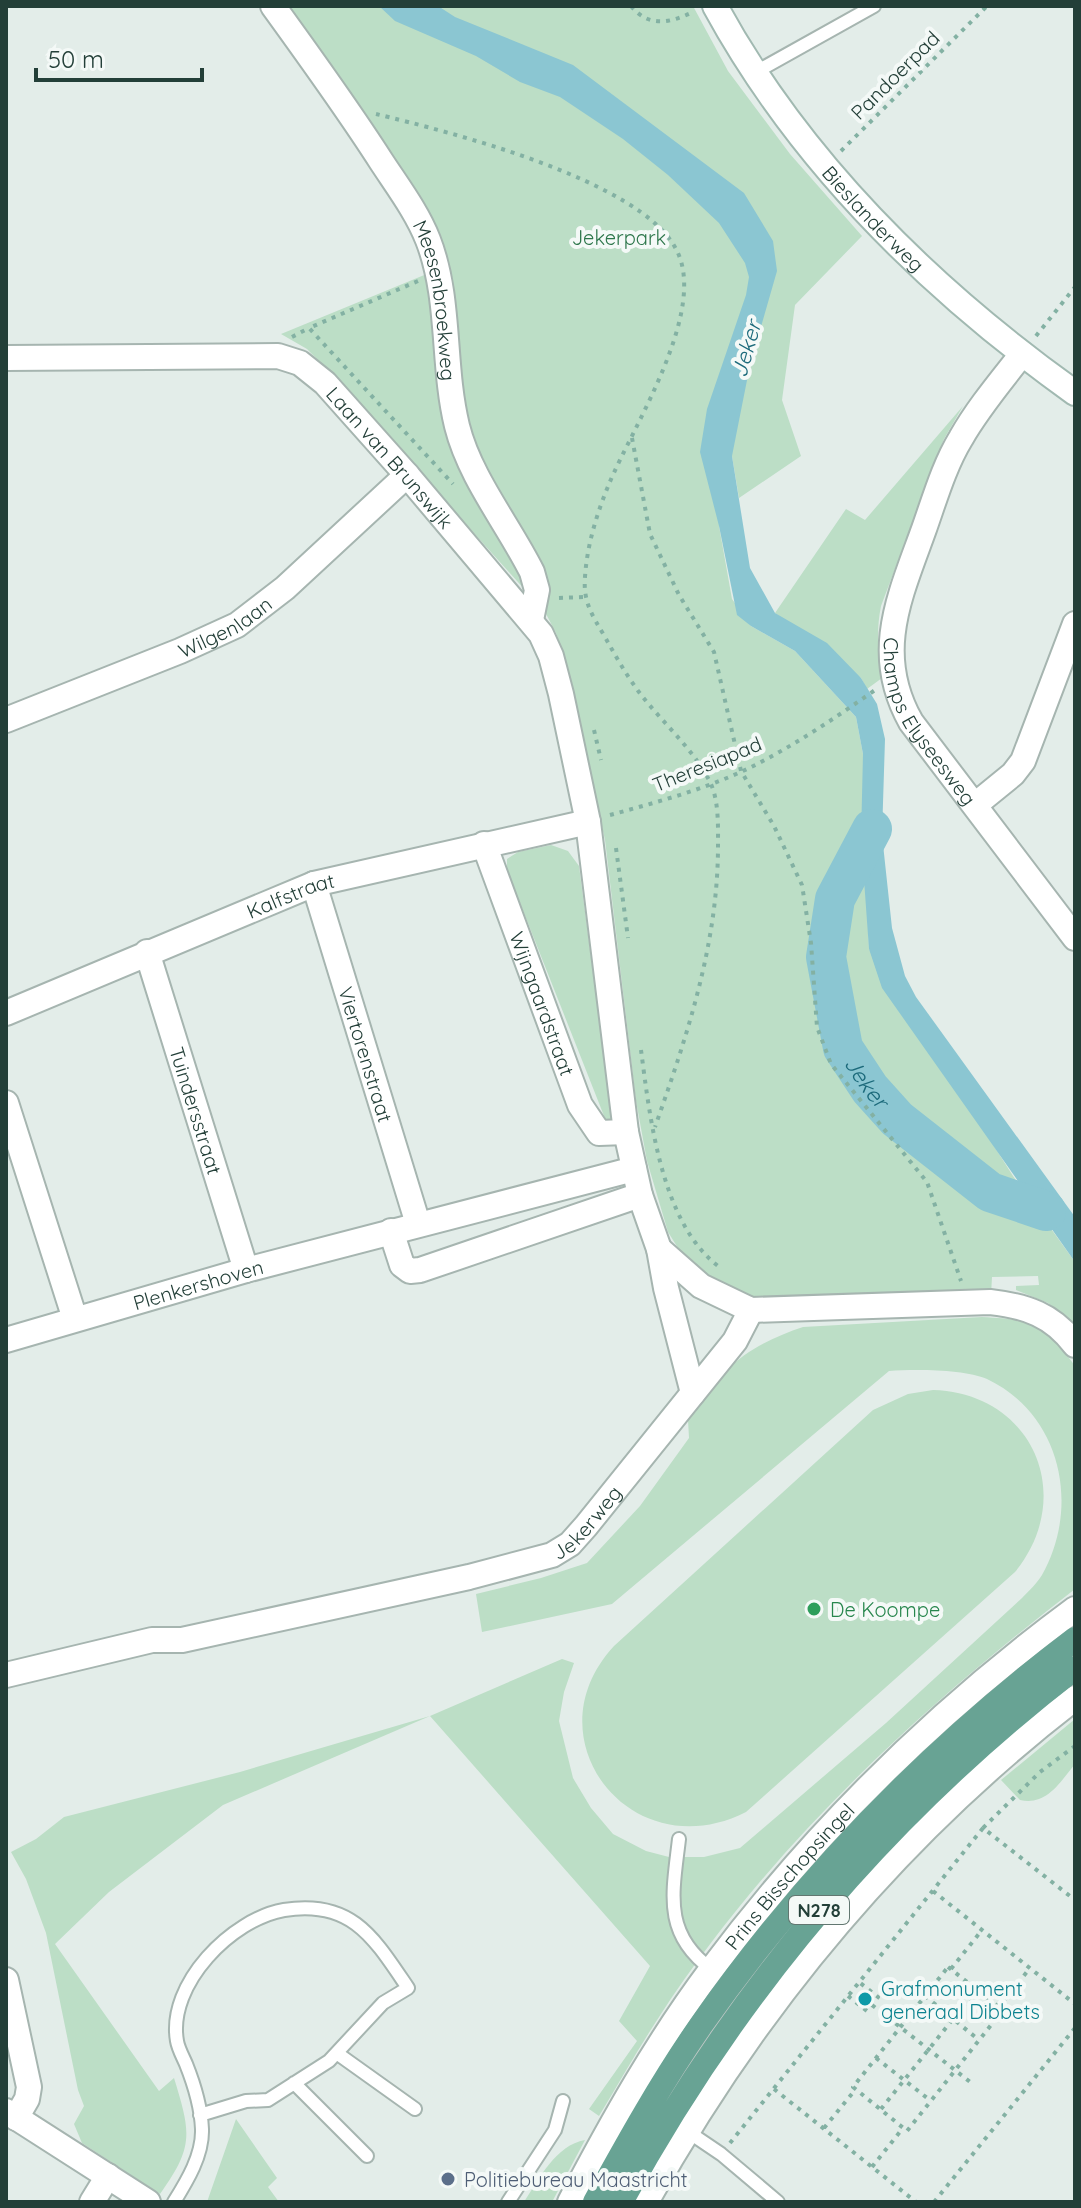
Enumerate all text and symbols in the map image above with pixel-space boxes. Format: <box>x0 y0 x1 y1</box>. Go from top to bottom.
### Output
street label: Pandoerpad <box>845 25 945 125</box>
scale bar <box>36 32 202 82</box>
text: 50 m <box>48 44 104 74</box>
street label: Bieslanderweg <box>817 160 930 277</box>
street label: Meesenbroekweg <box>408 216 462 382</box>
park label: Jekerpark <box>572 225 666 250</box>
water label: Jeker <box>725 315 768 380</box>
street label: Laan van Brunswijk <box>321 381 459 533</box>
street label: Wilgenlaan <box>174 591 276 663</box>
street label: Champs Elyseesweg <box>879 637 982 810</box>
street label: Theresiapad <box>649 731 765 797</box>
street label: Kalfstraat <box>243 867 337 923</box>
street label: Wijngaardstraat <box>505 928 581 1079</box>
street label: Viertorenstraat <box>334 983 399 1125</box>
street label: Tuindersstraat <box>165 1044 228 1178</box>
water label: Jeker <box>838 1051 896 1116</box>
street label: Plenkershoven <box>130 1254 266 1315</box>
street label: Jekerweg <box>547 1480 626 1564</box>
place label: De Koompe <box>830 1597 940 1622</box>
marker: De Koompe <box>805 1600 823 1618</box>
street label: Prins Bisschopsingel <box>719 1798 859 1954</box>
road number: N278 <box>789 1896 849 1924</box>
place label: Grafmonument generaal Dibbets <box>881 1976 1040 2024</box>
marker: Grafmonument generaal Dibbets <box>856 1990 874 2008</box>
place label: Politiebureau Maastricht <box>464 2167 688 2192</box>
marker: Politiebureau Maastricht <box>439 2170 457 2188</box>

